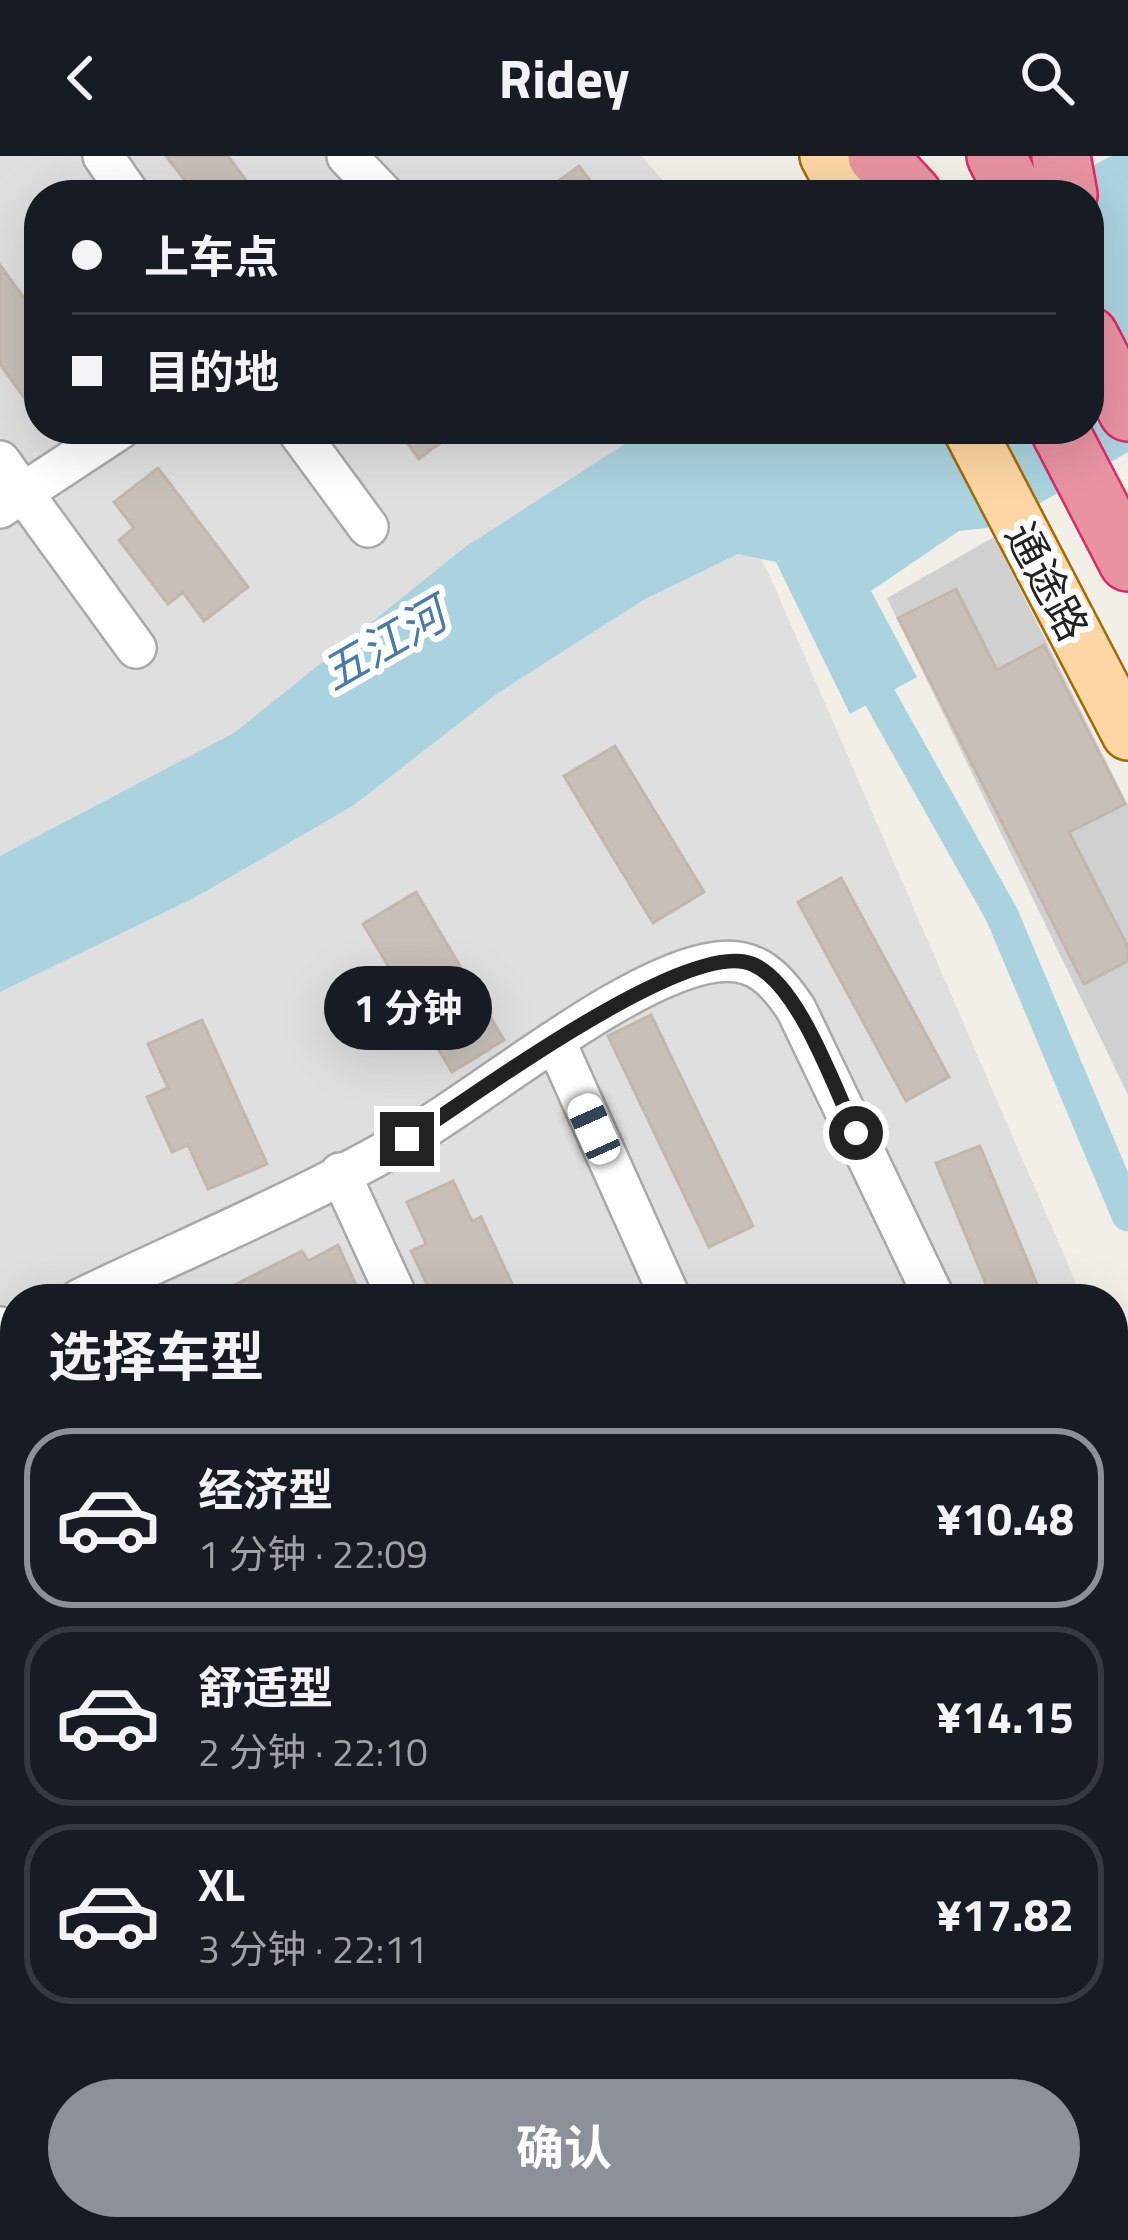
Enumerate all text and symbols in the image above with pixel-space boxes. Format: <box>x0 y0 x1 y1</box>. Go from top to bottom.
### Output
text: Ridey <box>498 37 630 119</box>
icon: back <box>48 45 114 111</box>
icon: search <box>1014 45 1080 111</box>
text: 上车点 <box>144 222 279 290</box>
text: 目的地 <box>144 337 279 405</box>
street label: 通途路 <box>990 510 1106 652</box>
water label: 五江河 <box>308 576 465 706</box>
callout: 1 分钟 <box>323 965 491 1049</box>
text: 1 分钟 <box>354 978 462 1037</box>
car <box>563 1089 625 1169</box>
route start <box>829 1106 883 1160</box>
route end <box>380 1112 434 1166</box>
text: 选择车型 <box>48 1315 264 1397</box>
text: 经济型 <box>198 1455 333 1523</box>
icon: car <box>54 1464 162 1572</box>
text: ¥10.48 <box>936 1484 1074 1552</box>
text: 1 分钟 · 22:09 <box>198 1524 428 1583</box>
text: 舒适型 <box>198 1653 333 1721</box>
icon: car <box>54 1662 162 1770</box>
text: ¥14.15 <box>936 1682 1074 1750</box>
text: 2 分钟 · 22:10 <box>198 1722 428 1781</box>
text: XL <box>198 1850 245 1918</box>
icon: car <box>54 1860 162 1968</box>
text: ¥17.82 <box>936 1880 1074 1948</box>
text: 3 分钟 · 22:11 <box>198 1919 428 1978</box>
button: 确认 <box>48 2079 1080 2217</box>

